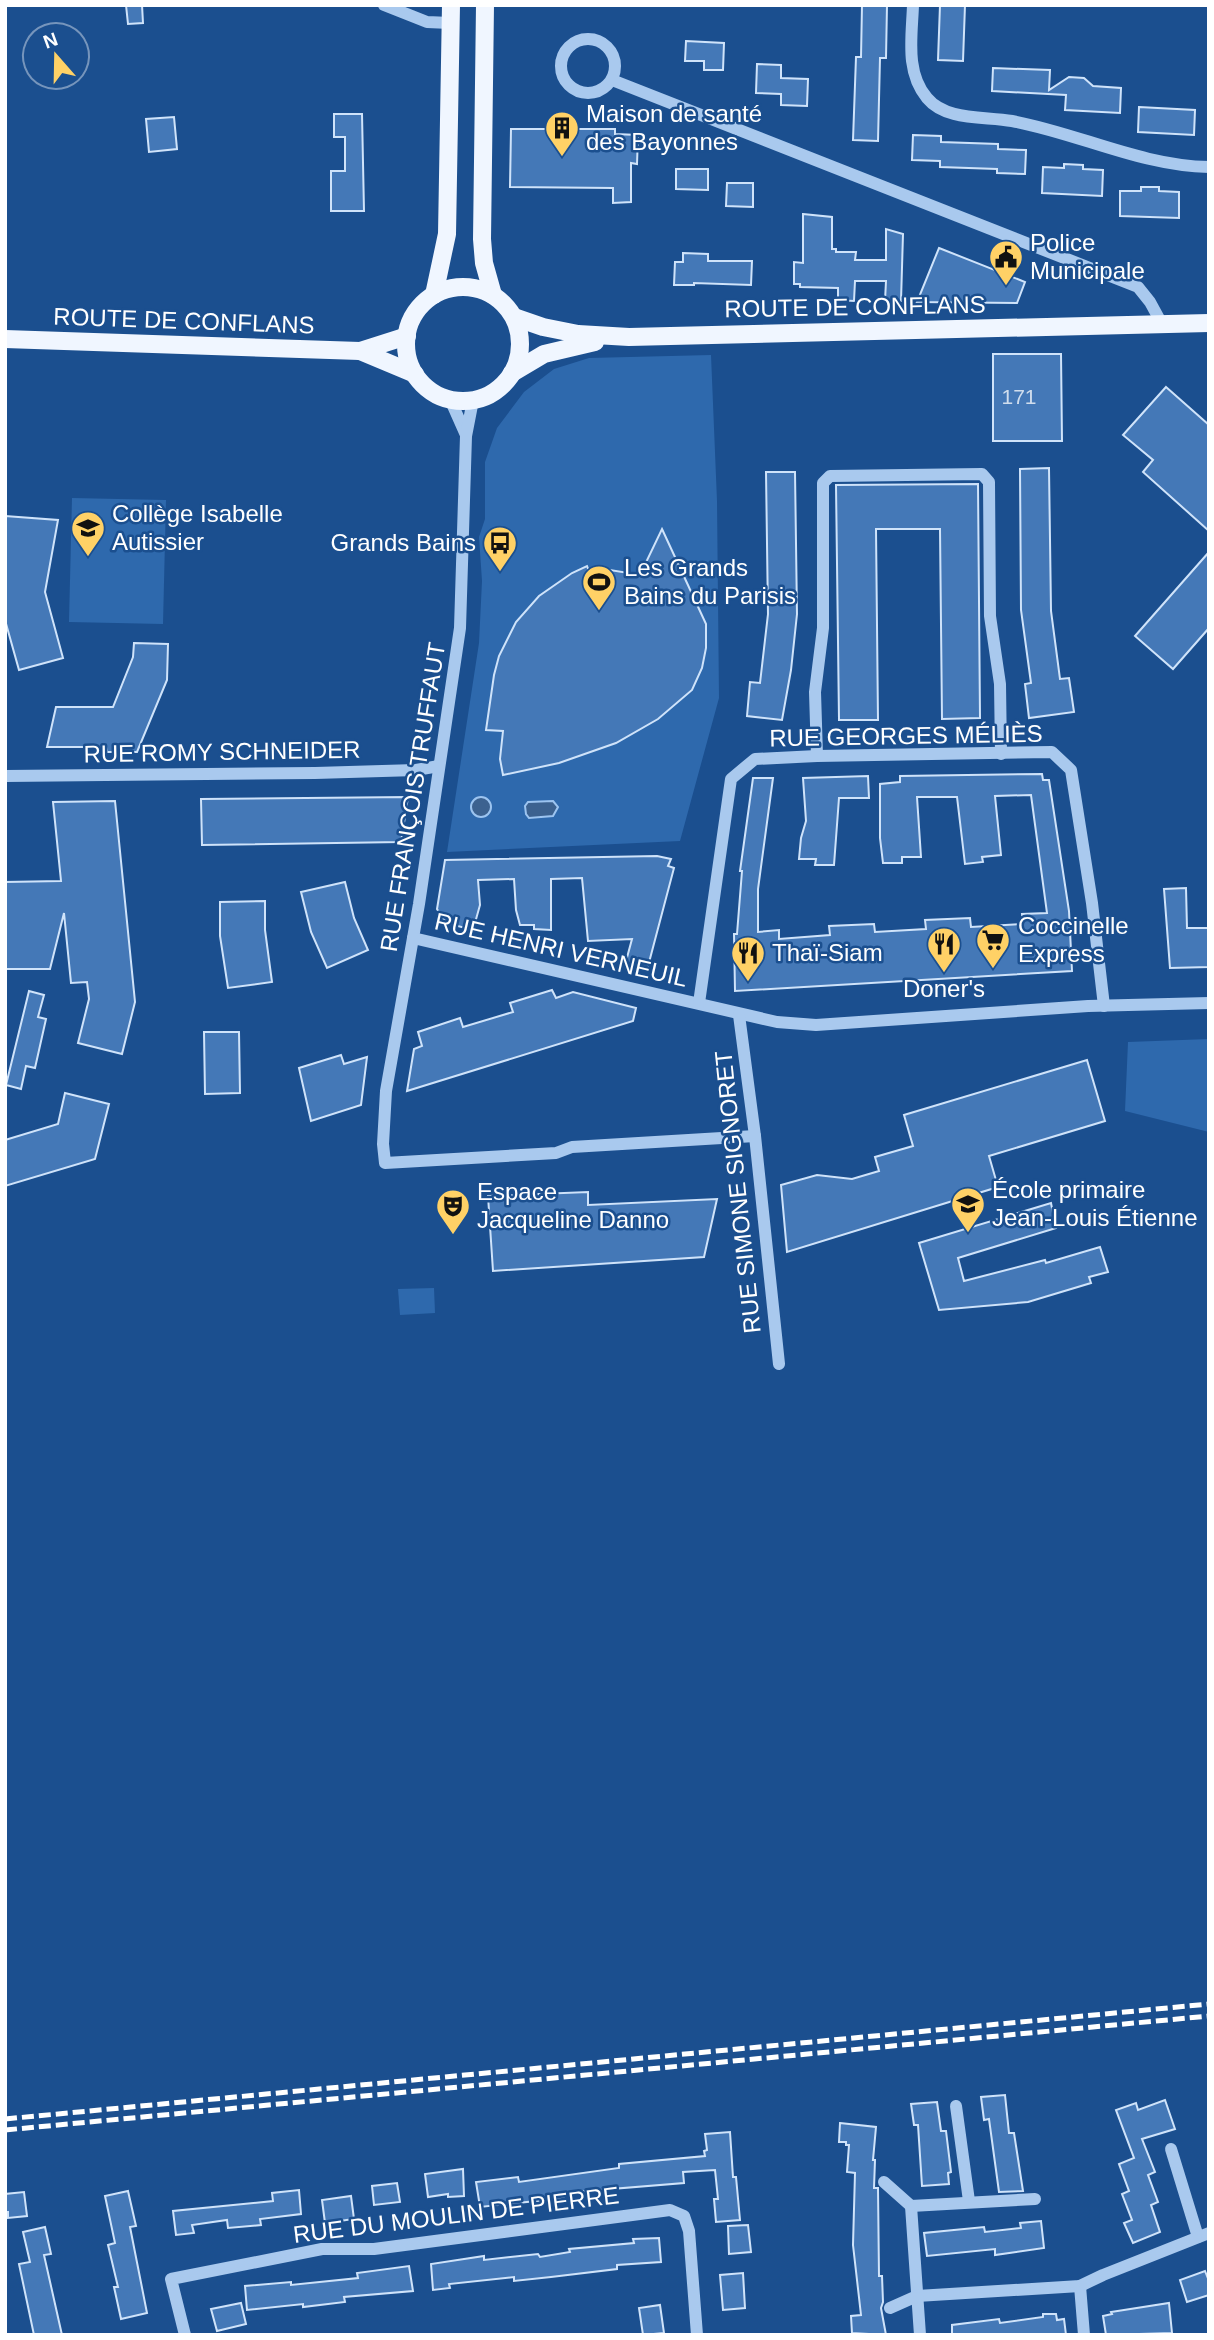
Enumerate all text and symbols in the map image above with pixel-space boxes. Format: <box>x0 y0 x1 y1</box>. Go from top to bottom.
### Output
north arrow <box>21 21 91 91</box>
text: N <box>40 28 60 53</box>
place label: Maison de santé des Bayonnes <box>586 100 762 155</box>
building icon: Maison de santé des Bayonnes <box>543 109 581 158</box>
place label: Police Municipale <box>1030 229 1145 284</box>
public building icon: Police Municipale <box>987 238 1025 287</box>
street label: ROUTE DE CONFLANS <box>724 291 986 322</box>
street label: ROUTE DE CONFLANS <box>53 302 315 339</box>
house number: 171 <box>1001 385 1037 408</box>
place label: Collège Isabelle Autissier <box>112 500 283 555</box>
school or university icon: Collège Isabelle Autissier <box>69 509 107 558</box>
bus stop icon: Grands Bains <box>481 524 519 573</box>
place label: Grands Bains <box>331 529 476 556</box>
place label: Les Grands Bains du Parisis <box>624 554 796 609</box>
sports icon: Les Grands Bains du Parisis <box>580 563 618 612</box>
street label: RUE FRANÇOIS TRUFFAUT <box>375 640 450 954</box>
street label: RUE GEORGES MÉLIÈS <box>769 720 1043 751</box>
street label: RUE ROMY SCHNEIDER <box>83 736 361 767</box>
street label: RUE HENRI VERNEUIL <box>432 907 690 992</box>
place label: Coccinelle Express <box>1018 912 1129 967</box>
supermarket icon: Coccinelle Express <box>974 921 1012 970</box>
restaurant icon: Doner's <box>925 925 963 974</box>
restaurant icon: Thaï-Siam <box>729 934 767 983</box>
place label: Thaï-Siam <box>772 939 883 966</box>
place label: Doner's <box>903 975 985 1002</box>
street label: RUE SIMONE SIGNORET <box>709 1049 766 1335</box>
place label: École primaire Jean-Louis Étienne <box>992 1176 1197 1231</box>
place label: Espace Jacqueline Danno <box>477 1178 669 1233</box>
school or university icon: École primaire Jean-Louis Étienne <box>949 1185 987 1234</box>
theatre icon: Espace Jacqueline Danno <box>434 1187 472 1236</box>
street label: RUE DU MOULIN DE PIERRE <box>291 2181 620 2248</box>

